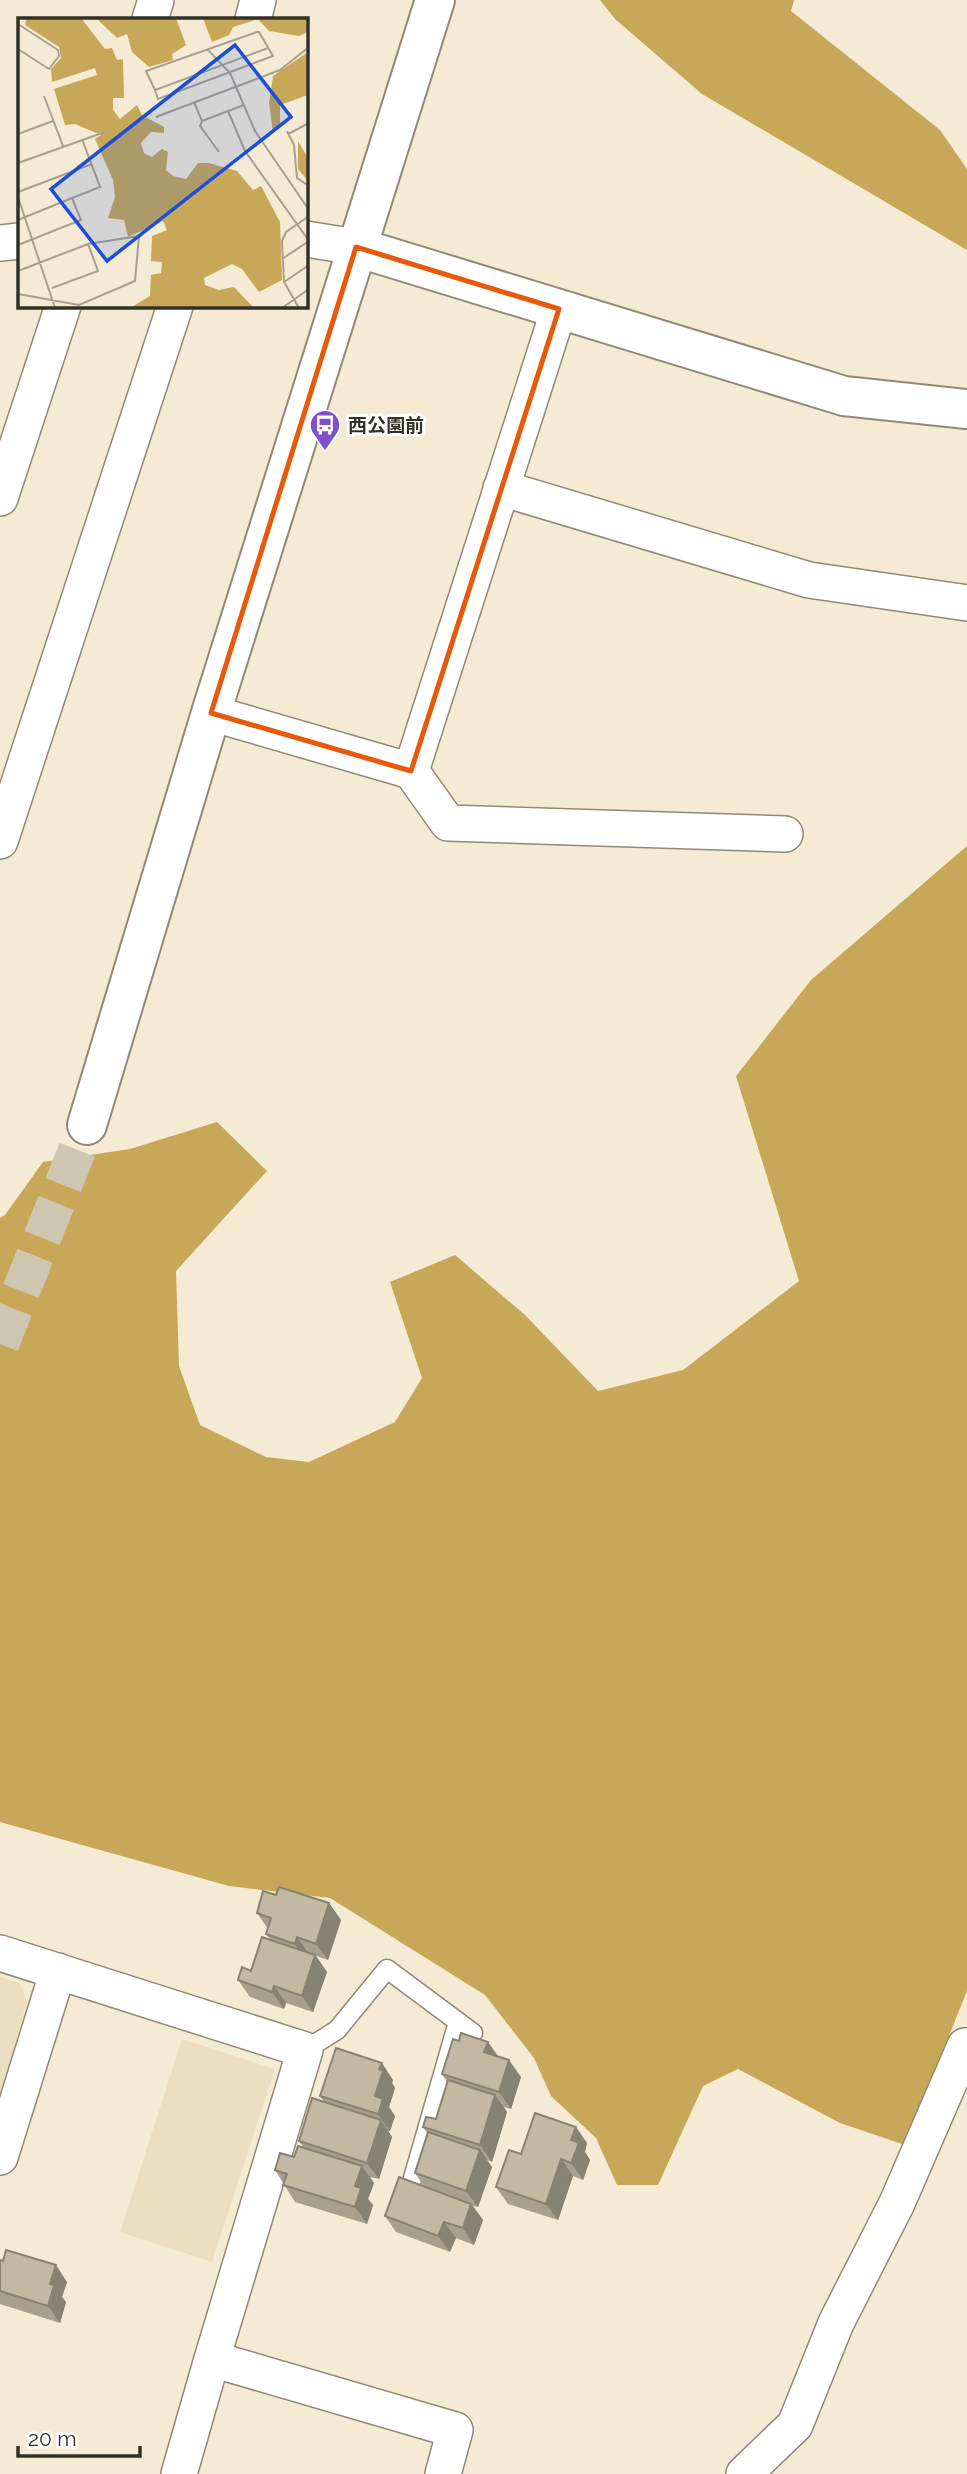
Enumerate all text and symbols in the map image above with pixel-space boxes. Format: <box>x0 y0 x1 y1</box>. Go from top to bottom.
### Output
inset map <box>18 18 308 308</box>
bus stop icon: 西公園前 <box>308 408 342 452</box>
place label: 西公園前 <box>348 414 424 436</box>
scale bar <box>18 2414 140 2458</box>
text: 20 m <box>28 2426 76 2451</box>

